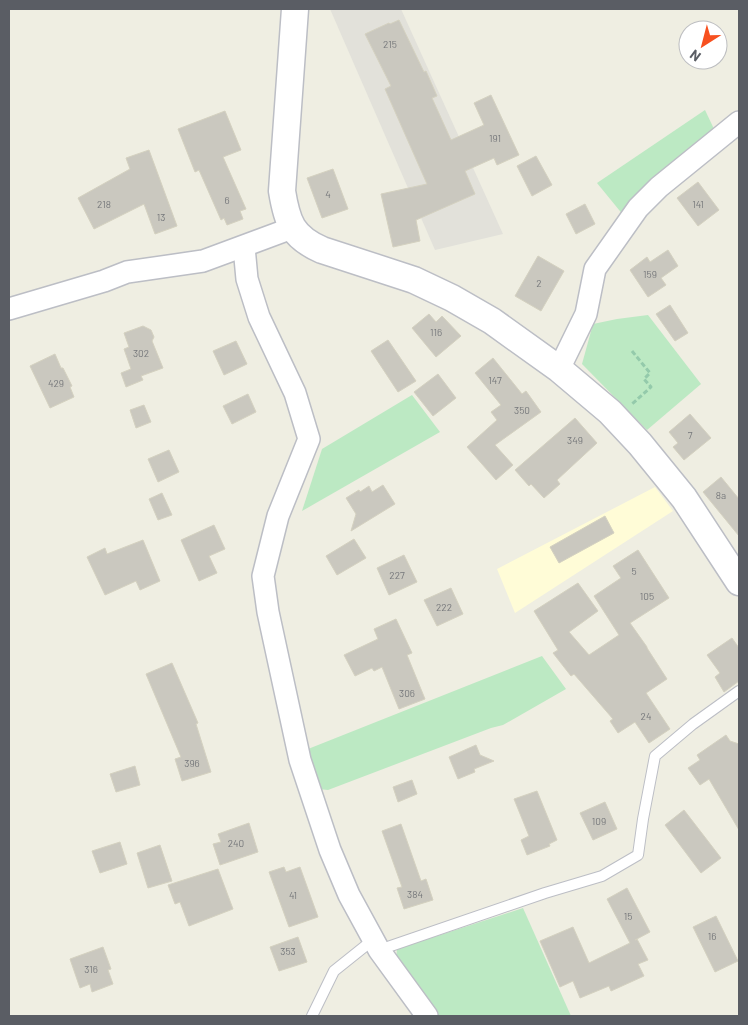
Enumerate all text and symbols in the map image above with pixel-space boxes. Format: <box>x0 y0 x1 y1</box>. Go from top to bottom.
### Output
north arrow <box>678 20 728 70</box>
house number: 215 <box>383 38 397 50</box>
text: N <box>686 46 704 66</box>
house number: 191 <box>489 132 501 144</box>
house number: 4 <box>325 188 331 200</box>
house number: 6 <box>224 194 230 206</box>
house number: 218 <box>97 198 111 210</box>
house number: 141 <box>692 198 704 210</box>
house number: 13 <box>157 211 165 223</box>
house number: 159 <box>643 268 657 280</box>
house number: 2 <box>536 277 542 289</box>
house number: 116 <box>430 326 442 338</box>
house number: 302 <box>133 347 149 359</box>
house number: 147 <box>488 374 502 386</box>
house number: 429 <box>48 377 64 389</box>
house number: 350 <box>514 404 530 416</box>
house number: 7 <box>688 429 693 441</box>
house number: 349 <box>567 434 583 446</box>
house number: 8a <box>716 489 726 501</box>
house number: 5 <box>631 565 637 577</box>
house number: 227 <box>389 569 405 581</box>
house number: 105 <box>640 590 654 602</box>
house number: 222 <box>436 601 452 613</box>
house number: 306 <box>399 687 415 699</box>
house number: 24 <box>641 710 651 722</box>
house number: 396 <box>184 757 200 769</box>
house number: 109 <box>592 815 606 827</box>
house number: 240 <box>228 837 244 849</box>
house number: 384 <box>407 888 423 900</box>
house number: 41 <box>289 889 297 901</box>
house number: 15 <box>624 910 632 922</box>
house number: 16 <box>708 930 716 942</box>
house number: 353 <box>280 945 296 957</box>
house number: 316 <box>84 963 98 975</box>

